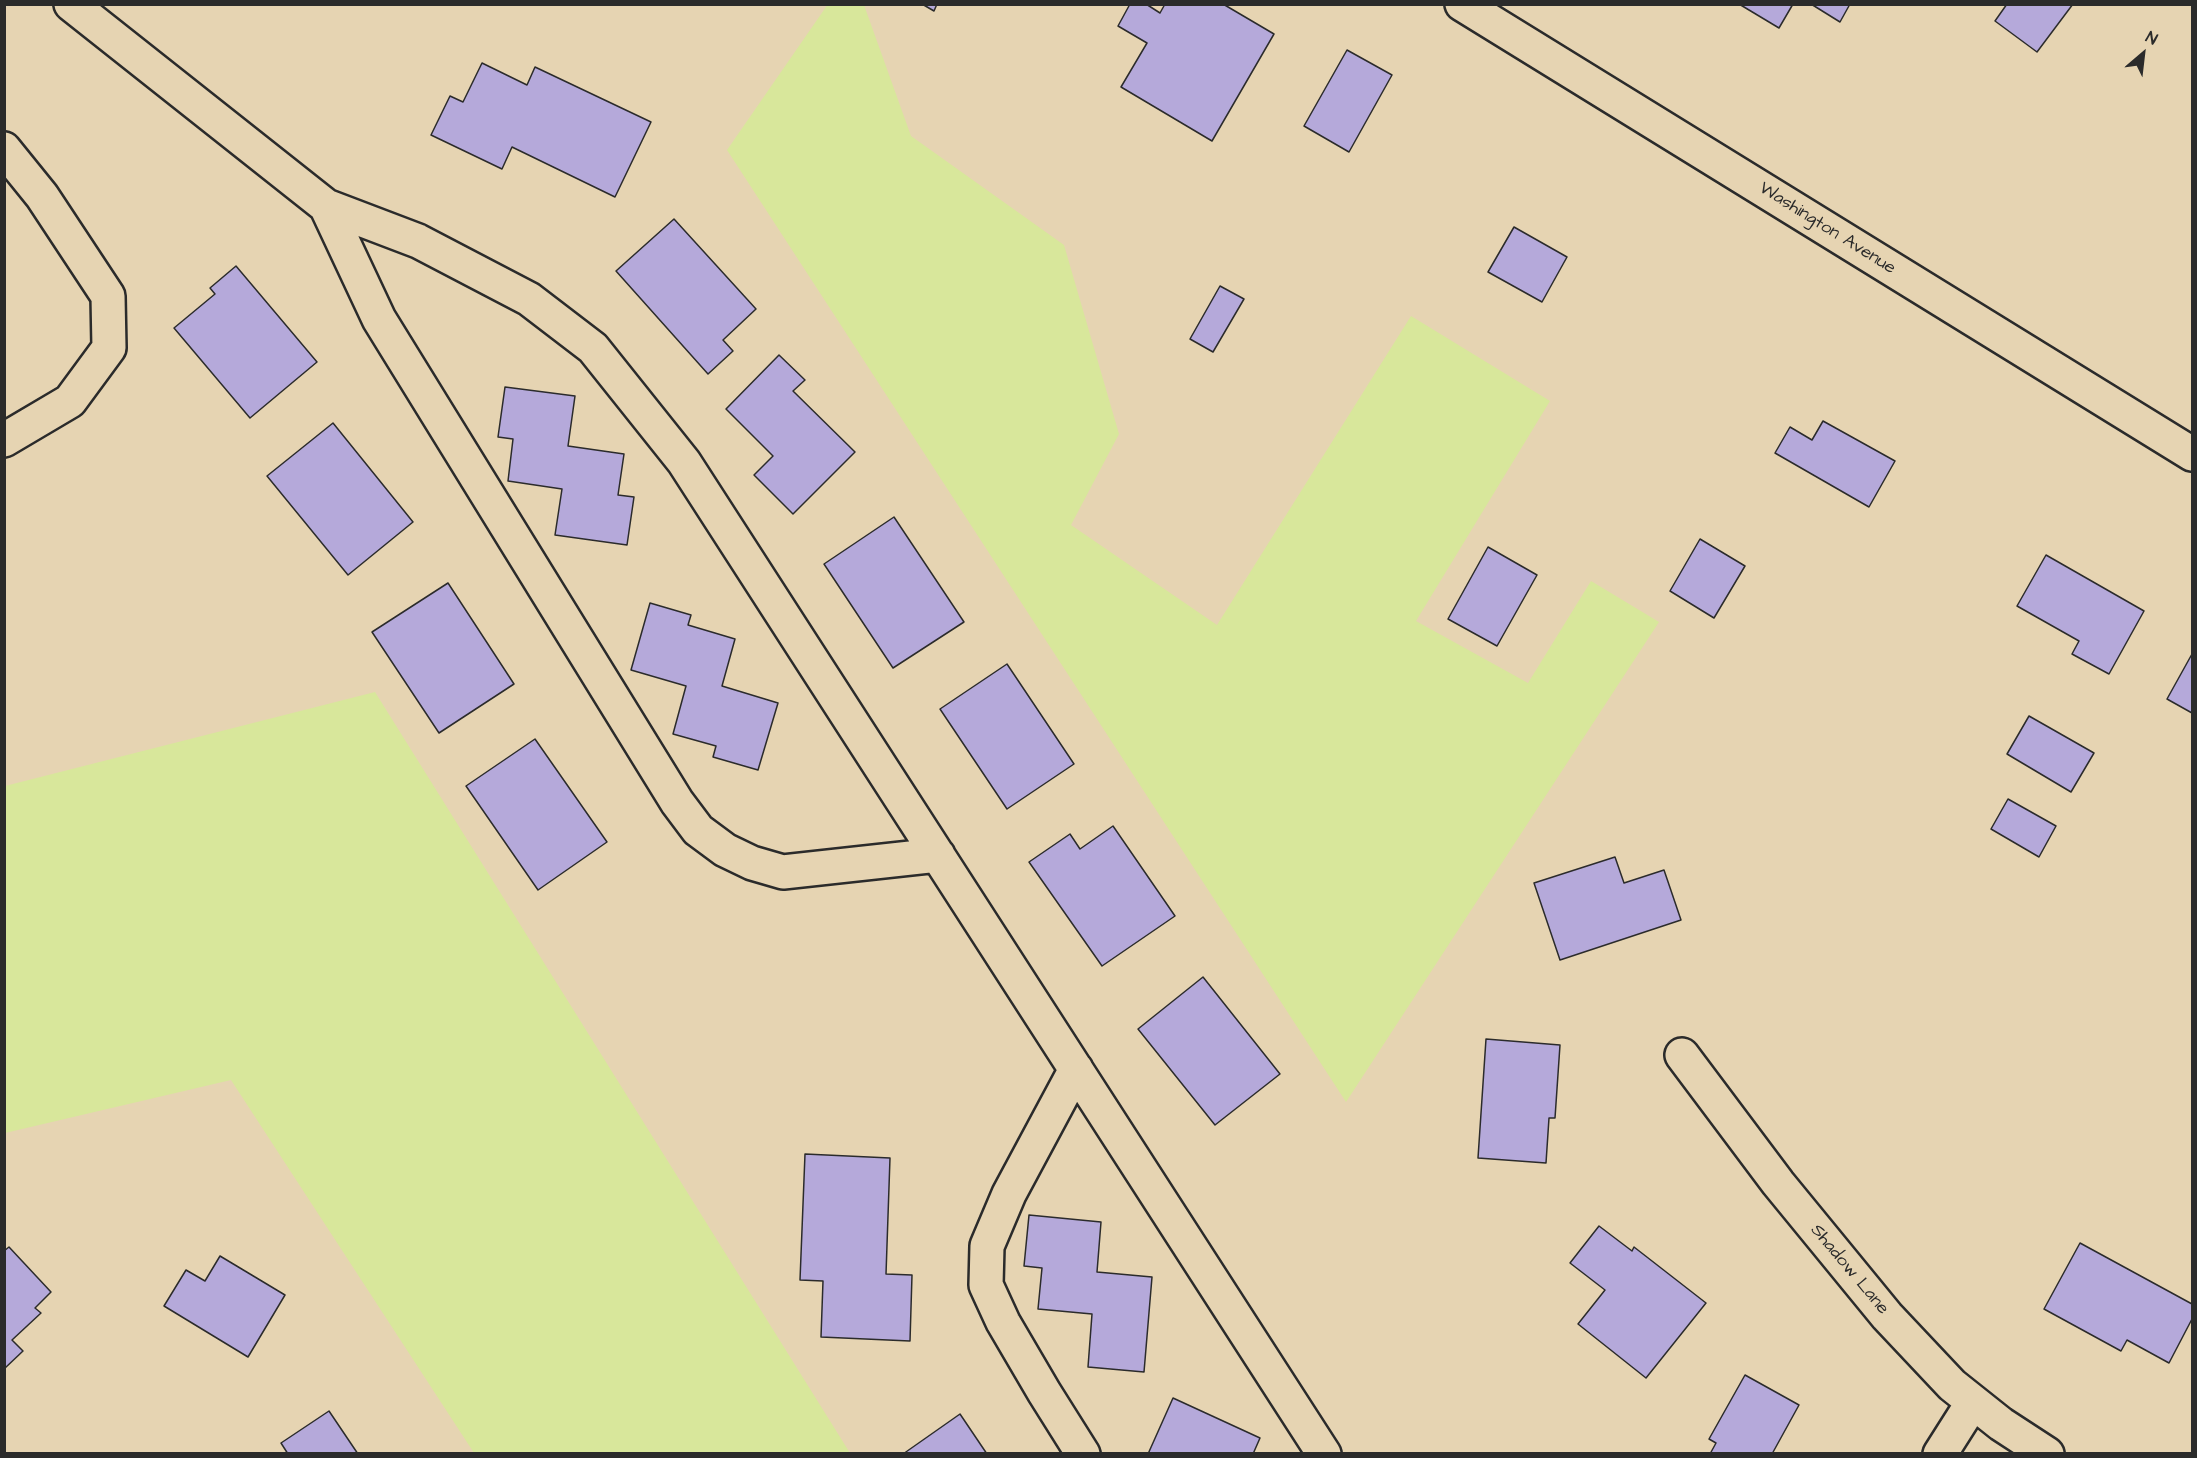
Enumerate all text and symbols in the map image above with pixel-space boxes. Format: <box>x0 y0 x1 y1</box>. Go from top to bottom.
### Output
north arrow <box>2113 24 2173 84</box>
text: N <box>2142 26 2161 50</box>
street label: Washington Avenue <box>1755 178 1899 280</box>
street label: Shadow Lane <box>1805 1220 1893 1320</box>

